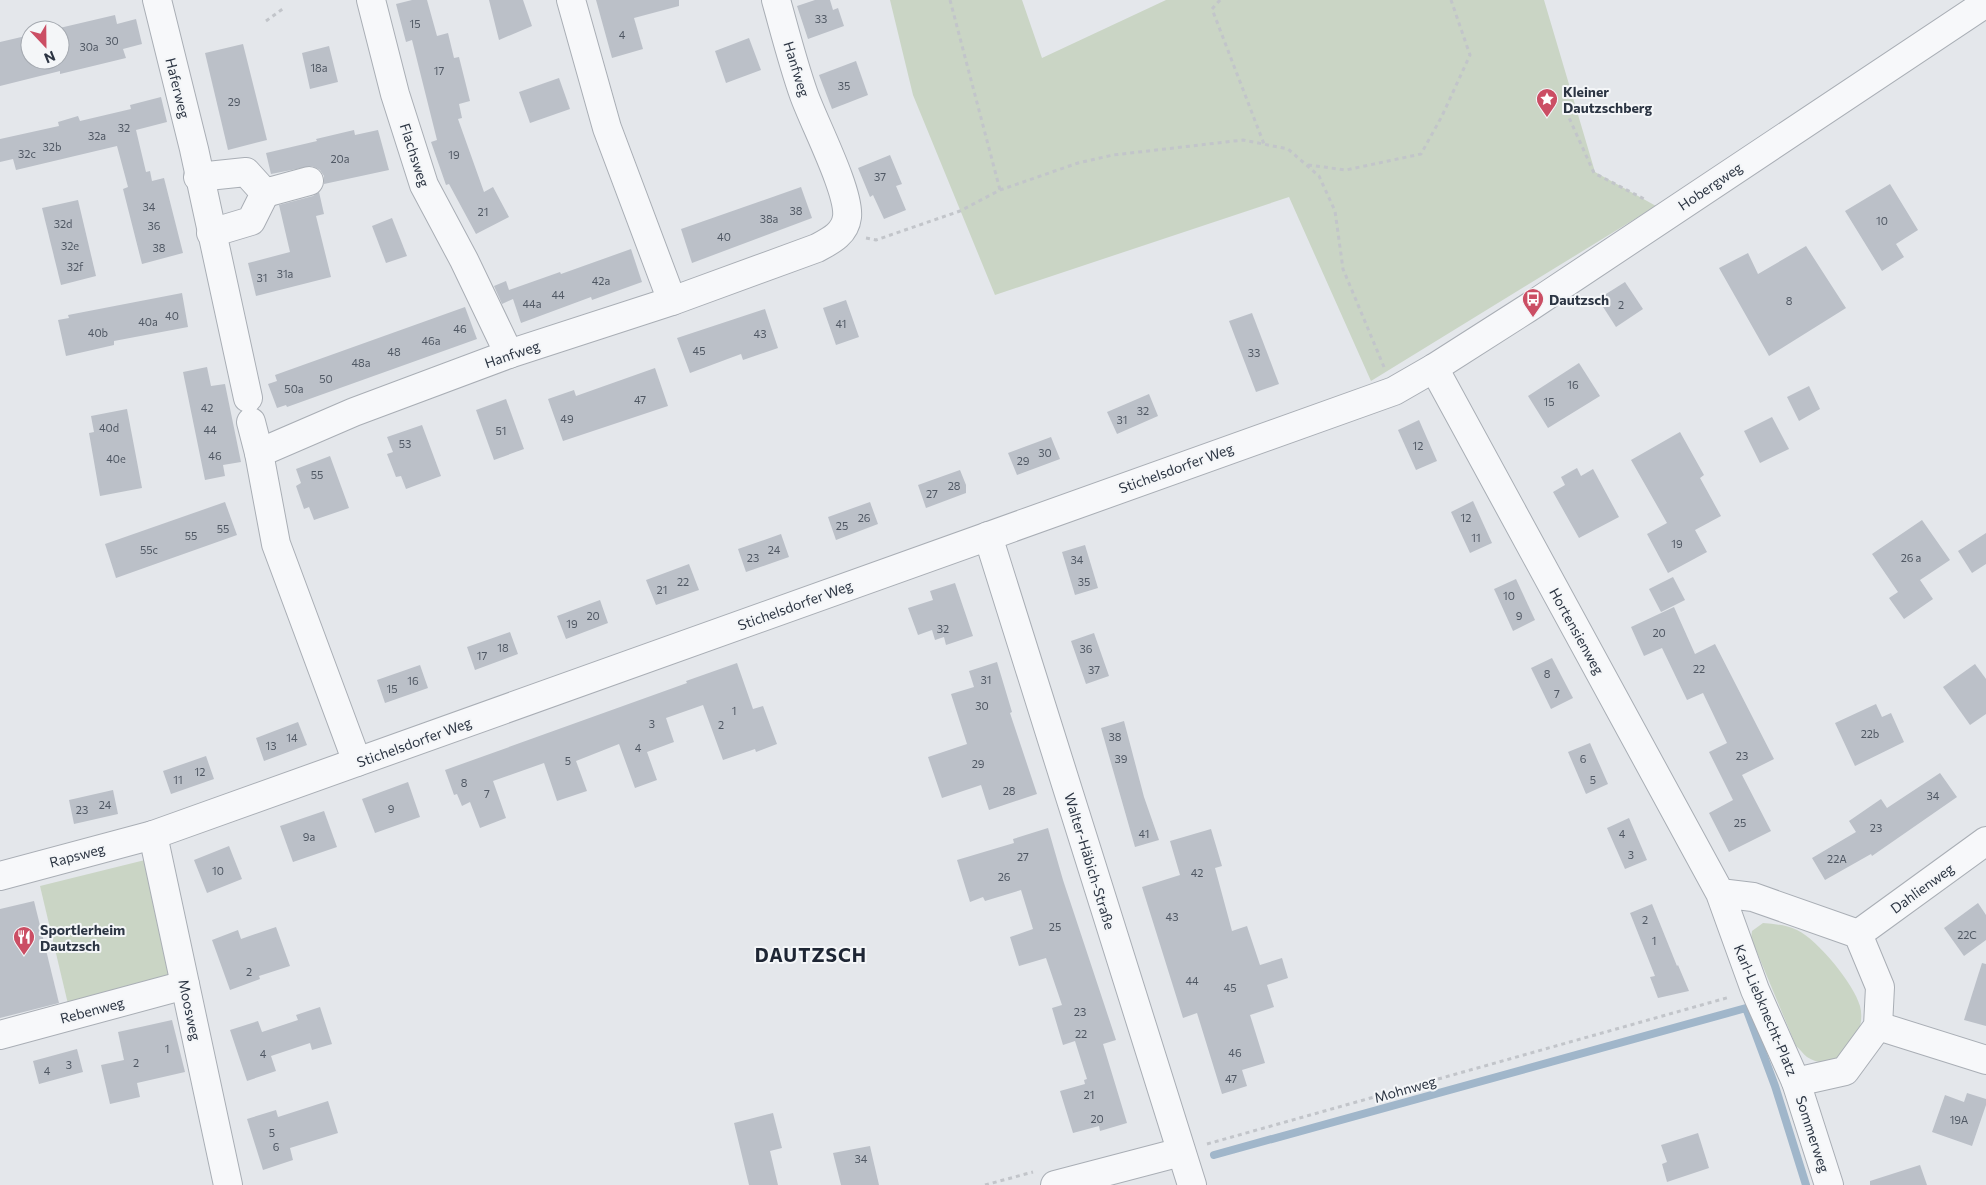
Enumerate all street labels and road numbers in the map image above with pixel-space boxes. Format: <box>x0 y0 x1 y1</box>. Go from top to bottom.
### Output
street label: Hanfweg <box>780 39 814 99</box>
street label: Haferweg <box>162 56 194 120</box>
street label: Flachsweg <box>397 121 433 189</box>
street label: Hobergweg <box>1675 158 1746 214</box>
street label: Hanfweg <box>482 337 542 371</box>
street label: Stichelsdorfer Weg <box>1116 439 1236 497</box>
street label: Stichelsdorfer Weg <box>735 576 855 634</box>
street label: Hortensienweg <box>1546 585 1608 678</box>
street label: Stichelsdorfer Weg <box>354 713 474 771</box>
street label: Walter-Häbich-Straße <box>1061 791 1119 931</box>
street label: Rapsweg <box>47 839 107 871</box>
street label: Dahlienweg <box>1887 859 1957 917</box>
street label: Karl-Liebknecht-Platz <box>1731 942 1801 1078</box>
street label: Moosweg <box>175 978 205 1043</box>
street label: Rebenweg <box>58 993 126 1027</box>
street label: Mohnweg <box>1372 1072 1438 1106</box>
street label: Sommerweg <box>1793 1093 1834 1175</box>

